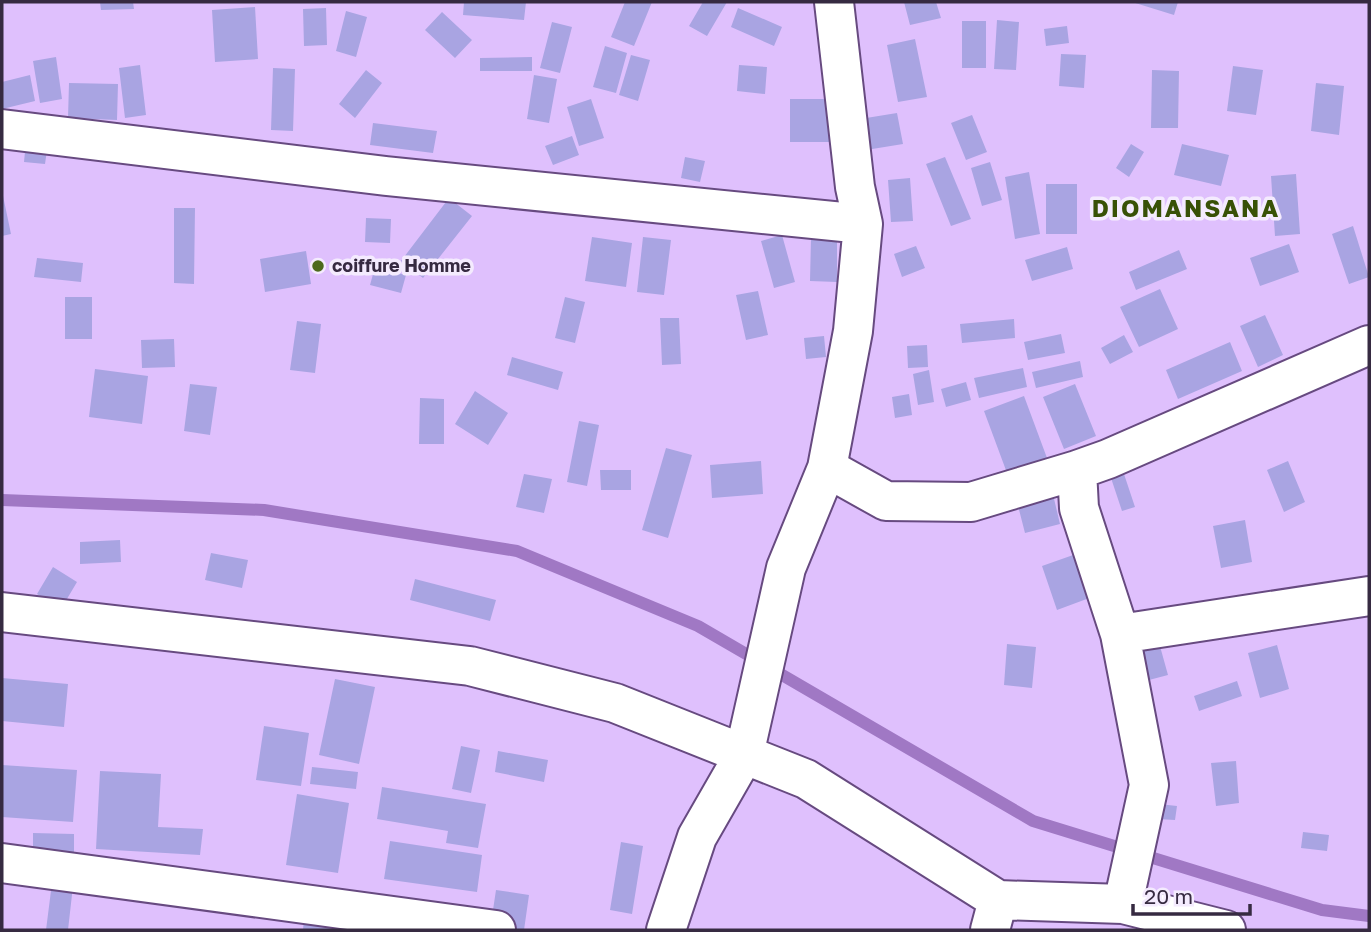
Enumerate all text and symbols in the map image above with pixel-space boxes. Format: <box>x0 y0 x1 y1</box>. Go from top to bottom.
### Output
district label: DIOMANSANA <box>1092 193 1280 222</box>
place label: coiffure Homme <box>332 254 471 276</box>
marker: coiffure Homme <box>310 258 326 274</box>
scale bar <box>1133 872 1250 916</box>
text: 20 m <box>1144 883 1193 909</box>

